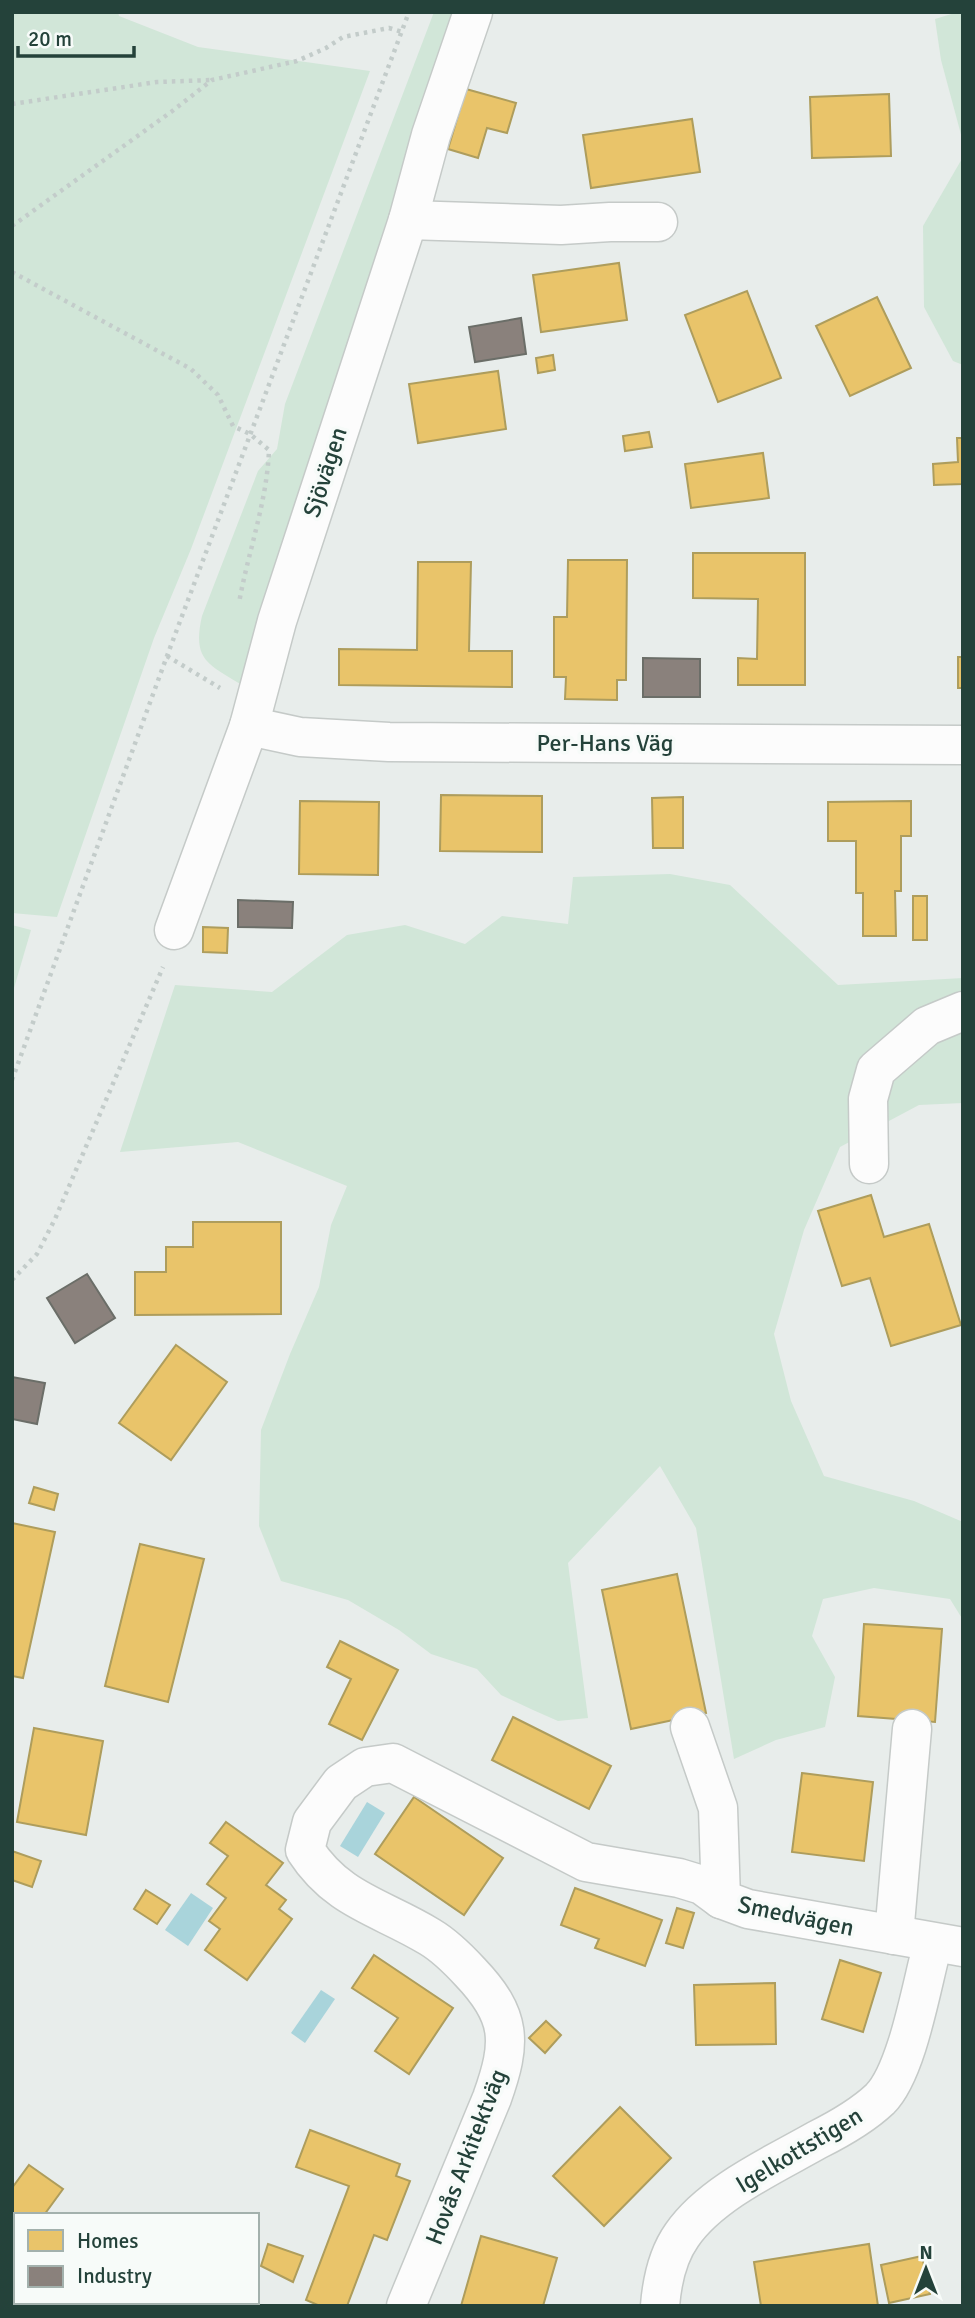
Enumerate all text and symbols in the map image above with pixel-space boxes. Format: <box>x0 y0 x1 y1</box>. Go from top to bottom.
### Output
scale bar <box>18 14 133 58</box>
text: 20 m <box>28 26 72 52</box>
street label: Sjövägen <box>296 423 354 521</box>
street label: Per-Hans Väg <box>536 728 674 758</box>
street label: Smedvägen <box>735 1889 857 1943</box>
street label: Hovås Arkitektväg <box>419 2065 513 2249</box>
street label: Igelkottstigen <box>730 2100 868 2200</box>
legend <box>14 2213 259 2304</box>
text: Homes <box>77 2228 139 2254</box>
north arrow <box>891 2234 961 2304</box>
text: N <box>919 2241 933 2265</box>
text: Industry <box>77 2263 152 2289</box>

